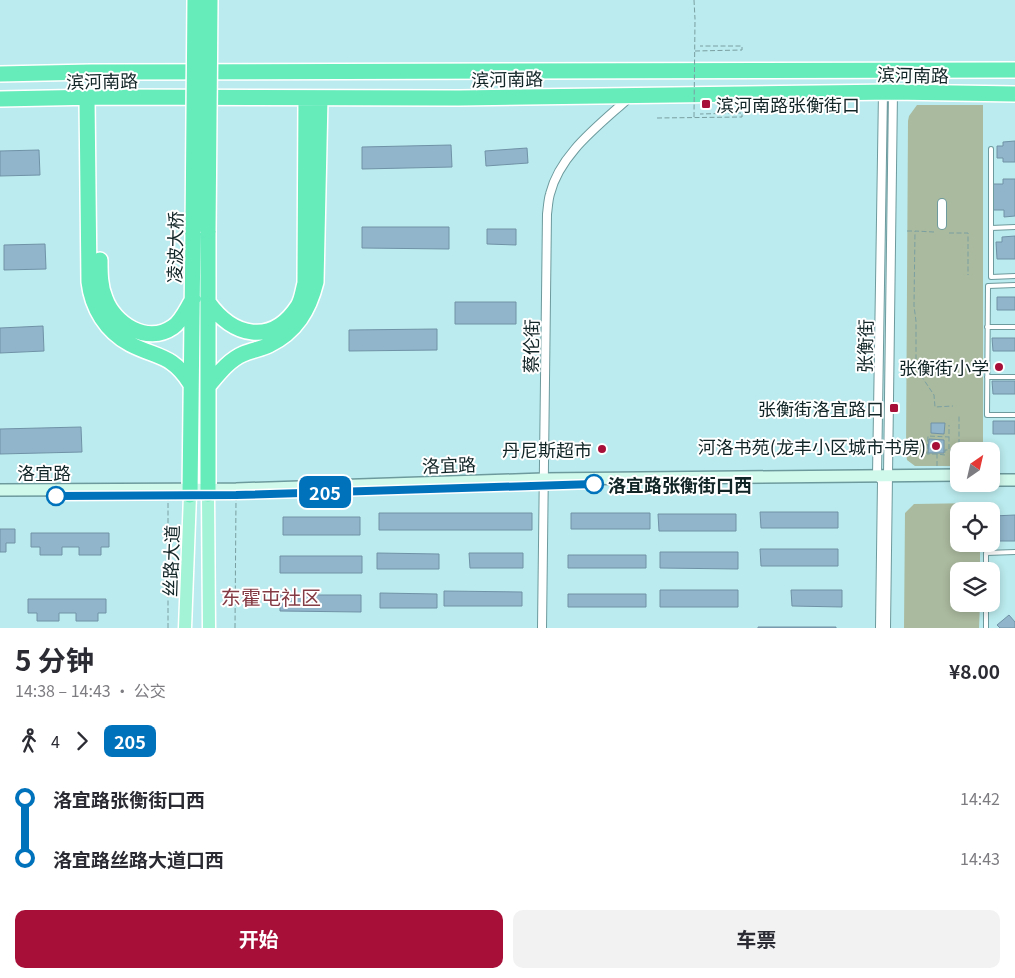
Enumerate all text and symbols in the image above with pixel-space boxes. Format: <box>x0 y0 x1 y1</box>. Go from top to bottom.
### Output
street label: 滨河南路 <box>877 60 949 88</box>
street label: 滨河南路 <box>471 64 543 92</box>
street label: 滨河南路 <box>66 66 138 94</box>
place label: 滨河南路张衡街口 <box>716 91 860 117</box>
marker: 滨河南路张衡街口 <box>700 98 712 110</box>
street label: 凌波大桥 <box>160 211 188 283</box>
street label: 蔡伦街 <box>517 319 543 373</box>
street label: 张衡街 <box>851 319 877 373</box>
place label: 张衡街小学 <box>899 354 989 380</box>
marker: 张衡街小学 <box>993 361 1005 373</box>
place label: 张衡街洛宜路口 <box>758 395 884 421</box>
marker: 张衡街洛宜路口 <box>888 402 900 414</box>
place label: 河洛书苑(龙丰小区城市书房) <box>698 433 926 459</box>
place label: 丹尼斯超市 <box>502 436 592 462</box>
marker: 河洛书苑(龙丰小区城市书房) <box>930 440 942 452</box>
north arrow <box>950 442 1000 492</box>
map controls <box>950 442 1000 612</box>
marker: 丹尼斯超市 <box>596 443 608 455</box>
street label: 洛宜路 <box>422 450 476 478</box>
street label: 洛宜路 <box>17 459 71 485</box>
place label: 洛宜路张衡街口西 <box>608 471 752 497</box>
marker: 洛宜路张衡街口西 <box>584 474 604 494</box>
line badge: 205 <box>296 476 354 508</box>
text: 205 <box>309 479 341 505</box>
unlabelled marker <box>46 486 66 506</box>
button: locate <box>950 502 1000 552</box>
street label: 丝路大道 <box>156 525 184 597</box>
button: layers <box>950 562 1000 612</box>
district label: 东霍屯社区 <box>221 582 321 611</box>
text: 5 分钟 <box>15 639 94 679</box>
text: ¥8.00 <box>949 657 1000 684</box>
text: 14:38 – 14:43 · 公交 <box>15 678 166 702</box>
icon: walk <box>15 727 43 755</box>
icon: forward <box>68 727 96 755</box>
text: 205 <box>114 728 146 754</box>
text: 4 <box>51 729 60 753</box>
text: 洛宜路张衡街口西 <box>53 785 205 812</box>
text: 14:42 <box>960 786 1000 810</box>
text: 洛宜路丝路大道口西 <box>53 845 224 872</box>
text: 14:43 <box>960 846 1000 870</box>
button: 开始 <box>15 910 503 968</box>
button: 车票 <box>513 910 1000 968</box>

